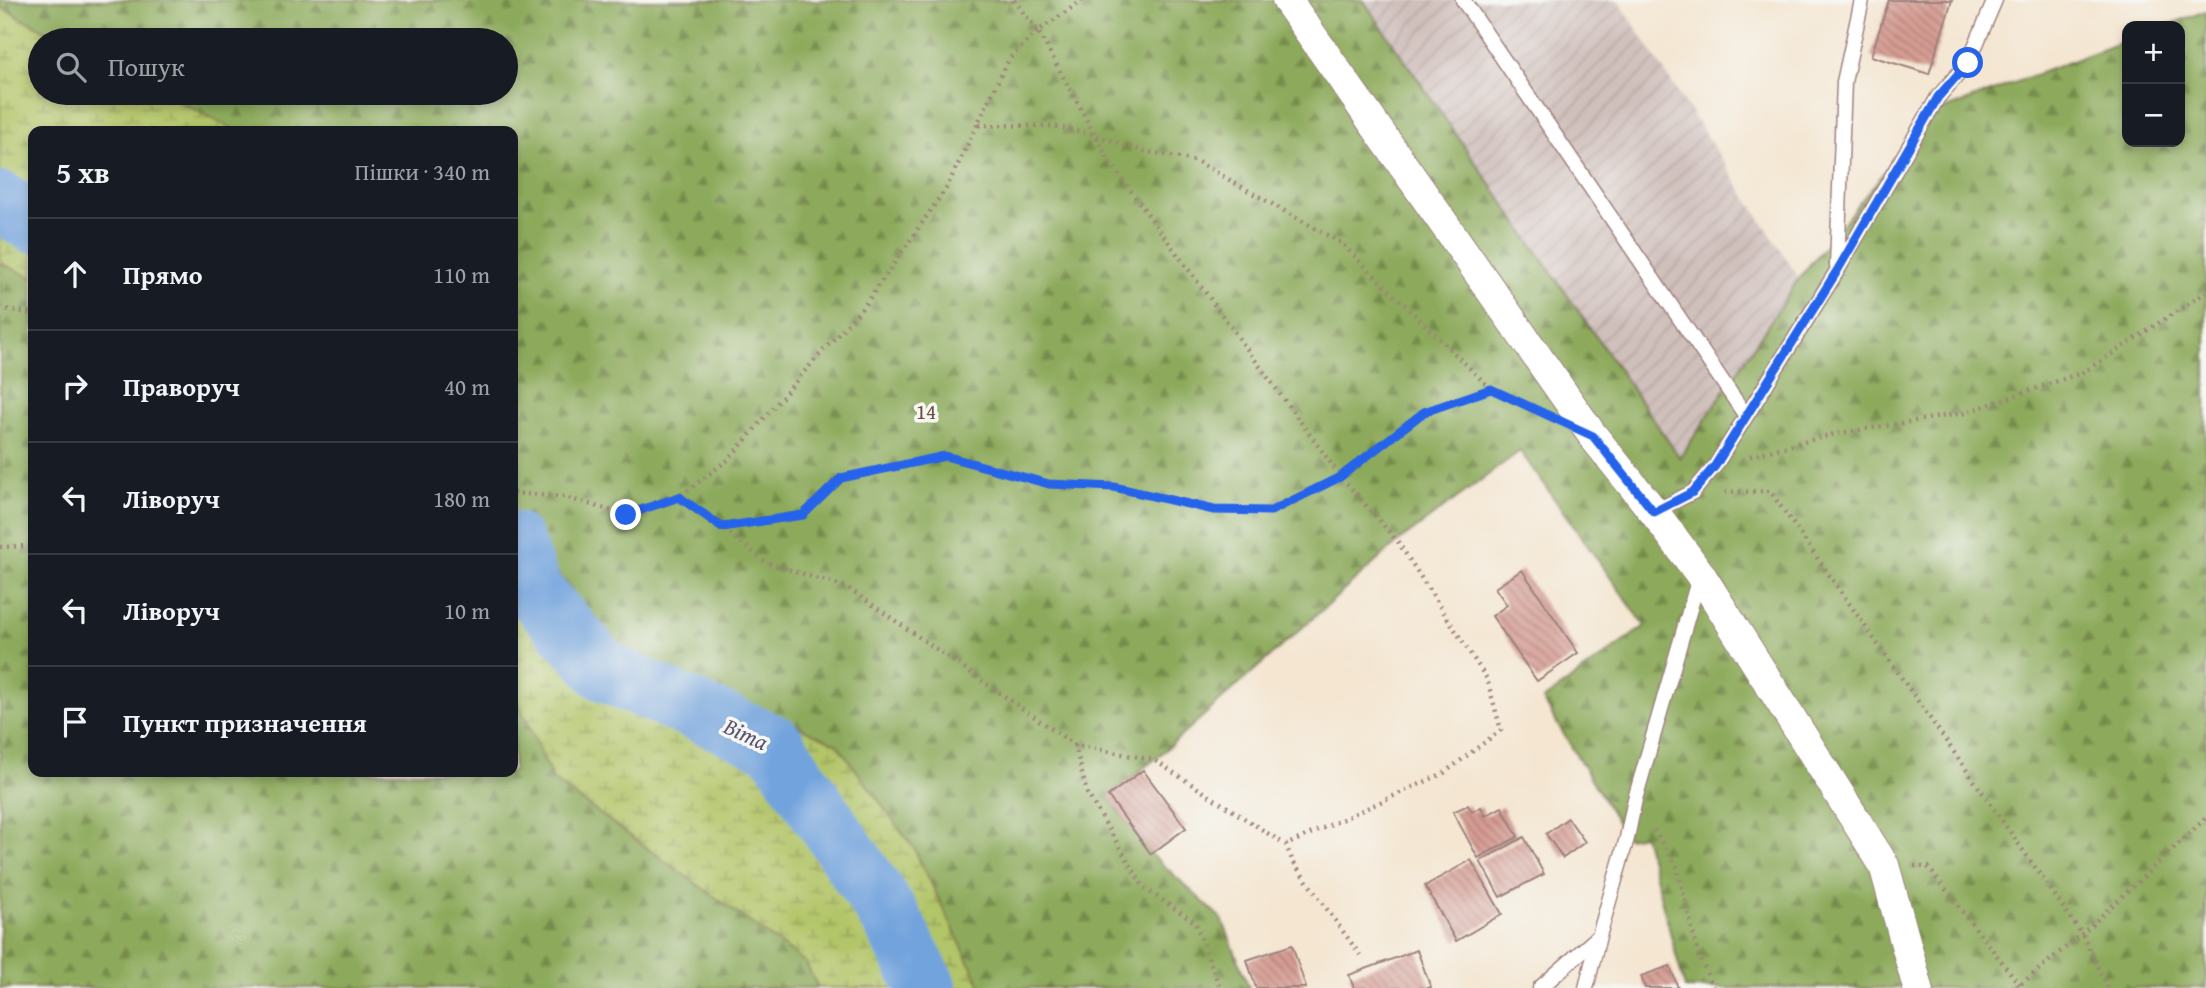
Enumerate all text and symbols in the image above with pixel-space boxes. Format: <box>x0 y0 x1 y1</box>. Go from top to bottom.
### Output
map controls <box>2122 21 2185 147</box>
button: + <box>2122 21 2185 84</box>
search box <box>28 28 518 105</box>
text: Пошук <box>108 47 185 86</box>
route start <box>1952 47 1983 78</box>
icon: search <box>52 48 90 86</box>
button: − <box>2122 84 2185 147</box>
text: 5 хв <box>56 150 110 194</box>
text: Пішки · 340 m <box>355 155 490 188</box>
icon: ahead <box>56 255 94 293</box>
text: Прямо <box>123 255 203 294</box>
text: 110 m <box>433 258 490 291</box>
icon: right <box>56 367 94 405</box>
text: Праворуч <box>123 367 240 406</box>
text: 40 m <box>444 370 490 403</box>
park label: 14 <box>916 396 936 427</box>
icon: left <box>56 479 94 517</box>
text: Ліворуч <box>123 479 220 518</box>
text: 180 m <box>433 482 490 515</box>
route end <box>610 499 641 530</box>
icon: left <box>56 591 94 629</box>
text: Ліворуч <box>123 591 220 630</box>
text: 10 m <box>444 594 490 627</box>
icon: arrive <box>56 703 94 741</box>
text: Пункт призначення <box>123 703 367 742</box>
water label: Віта <box>718 709 774 758</box>

